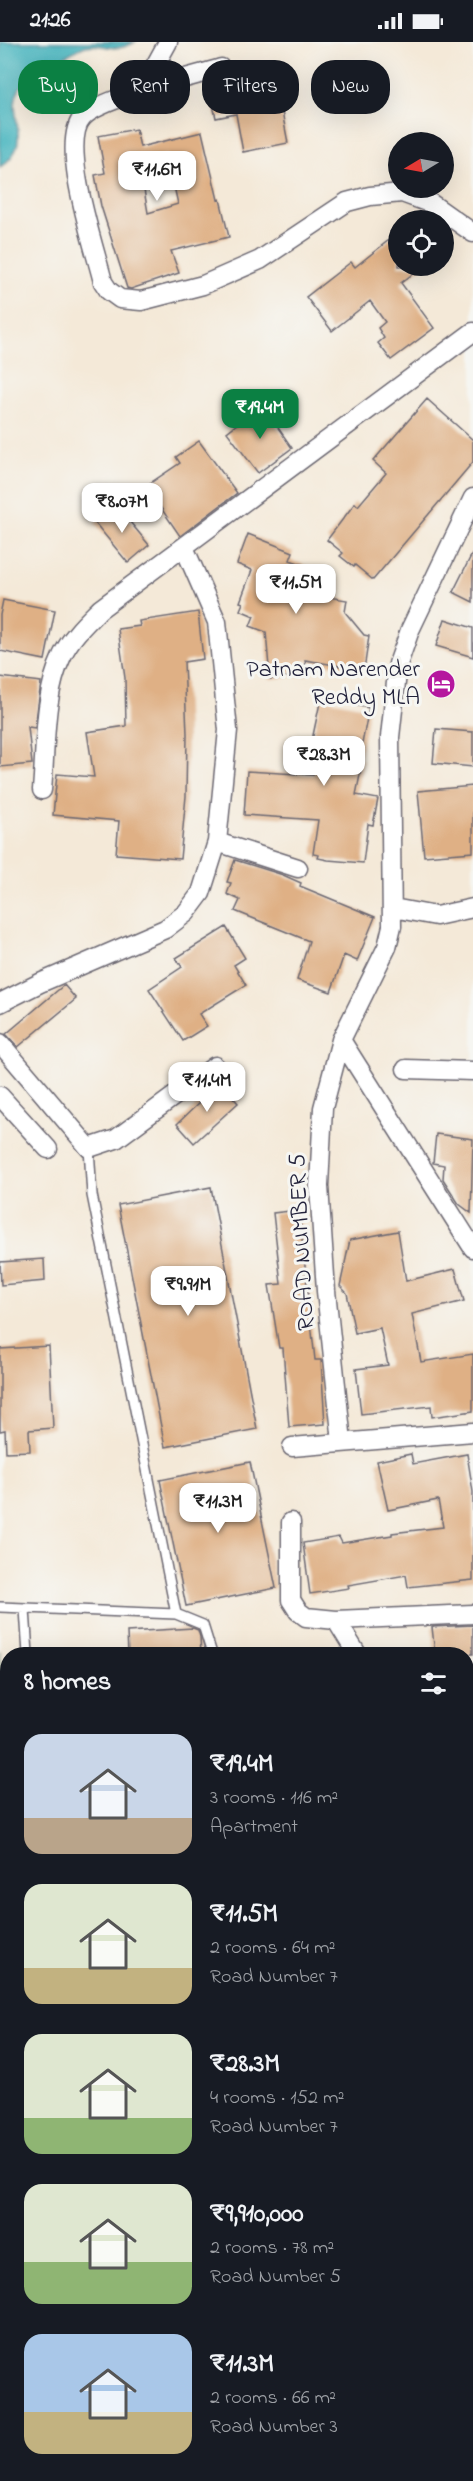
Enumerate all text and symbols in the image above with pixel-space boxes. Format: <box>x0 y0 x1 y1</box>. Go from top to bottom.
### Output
text: 21:26 <box>30 5 70 37</box>
chip: Buy <box>18 60 98 114</box>
chip: Rent <box>110 60 190 114</box>
chip: Filters <box>202 60 299 114</box>
chip: New <box>311 60 390 114</box>
north arrow <box>388 132 454 198</box>
map controls <box>388 132 454 276</box>
pin: ₹11.6M <box>108 151 206 202</box>
text: ₹11.6M <box>132 156 182 185</box>
button: locate <box>388 210 454 276</box>
pin: ₹19.4M <box>211 389 309 440</box>
text: ₹19.4M <box>236 394 284 423</box>
pin: ₹8.07M <box>73 483 171 534</box>
text: ₹8.07M <box>96 488 148 517</box>
pin: ₹11.5M <box>247 564 345 615</box>
text: ₹11.5M <box>270 569 322 598</box>
place label: Patnam Narender Reddy MLA <box>246 653 421 717</box>
hotel icon: Patnam Narender Reddy MLA <box>425 668 457 700</box>
pin: ₹28.3M <box>275 736 373 787</box>
text: ₹28.3M <box>297 741 351 770</box>
pin: ₹11.4M <box>158 1062 256 1113</box>
text: ₹11.4M <box>182 1067 232 1096</box>
street label: ROAD NUMBER 5 <box>281 1152 325 1331</box>
pin: ₹9.91M <box>139 1266 237 1317</box>
text: ₹9.91M <box>165 1271 211 1300</box>
pin: ₹11.3M <box>169 1483 267 1534</box>
text: ₹11.3M <box>193 1488 243 1517</box>
text: 8 homes <box>24 1664 111 1702</box>
icon: filters <box>417 1667 450 1700</box>
text: ₹19.4M <box>210 1746 274 1784</box>
icon: home <box>72 1758 144 1830</box>
text: 3 rooms · 116 m² <box>210 1784 338 1813</box>
text: Apartment <box>210 1813 298 1842</box>
text: ₹11.5M <box>210 1896 278 1934</box>
icon: home <box>72 1908 144 1980</box>
text: 2 rooms · 64 m² <box>210 1934 335 1963</box>
text: Road Number 7 <box>210 1963 338 1992</box>
text: ₹28.3M <box>210 2046 280 2084</box>
icon: home <box>72 2058 144 2130</box>
text: 4 rooms · 152 m² <box>210 2084 344 2113</box>
text: Road Number 7 <box>210 2113 338 2142</box>
text: ₹9,910,000 <box>210 2196 303 2234</box>
icon: home <box>72 2208 144 2280</box>
text: 2 rooms · 78 m² <box>210 2234 334 2263</box>
text: Road Number 5 <box>210 2263 341 2292</box>
text: ₹11.3M <box>210 2346 274 2384</box>
icon: home <box>72 2358 144 2430</box>
text: 2 rooms · 66 m² <box>210 2384 336 2413</box>
text: Road Number 3 <box>210 2413 338 2442</box>

